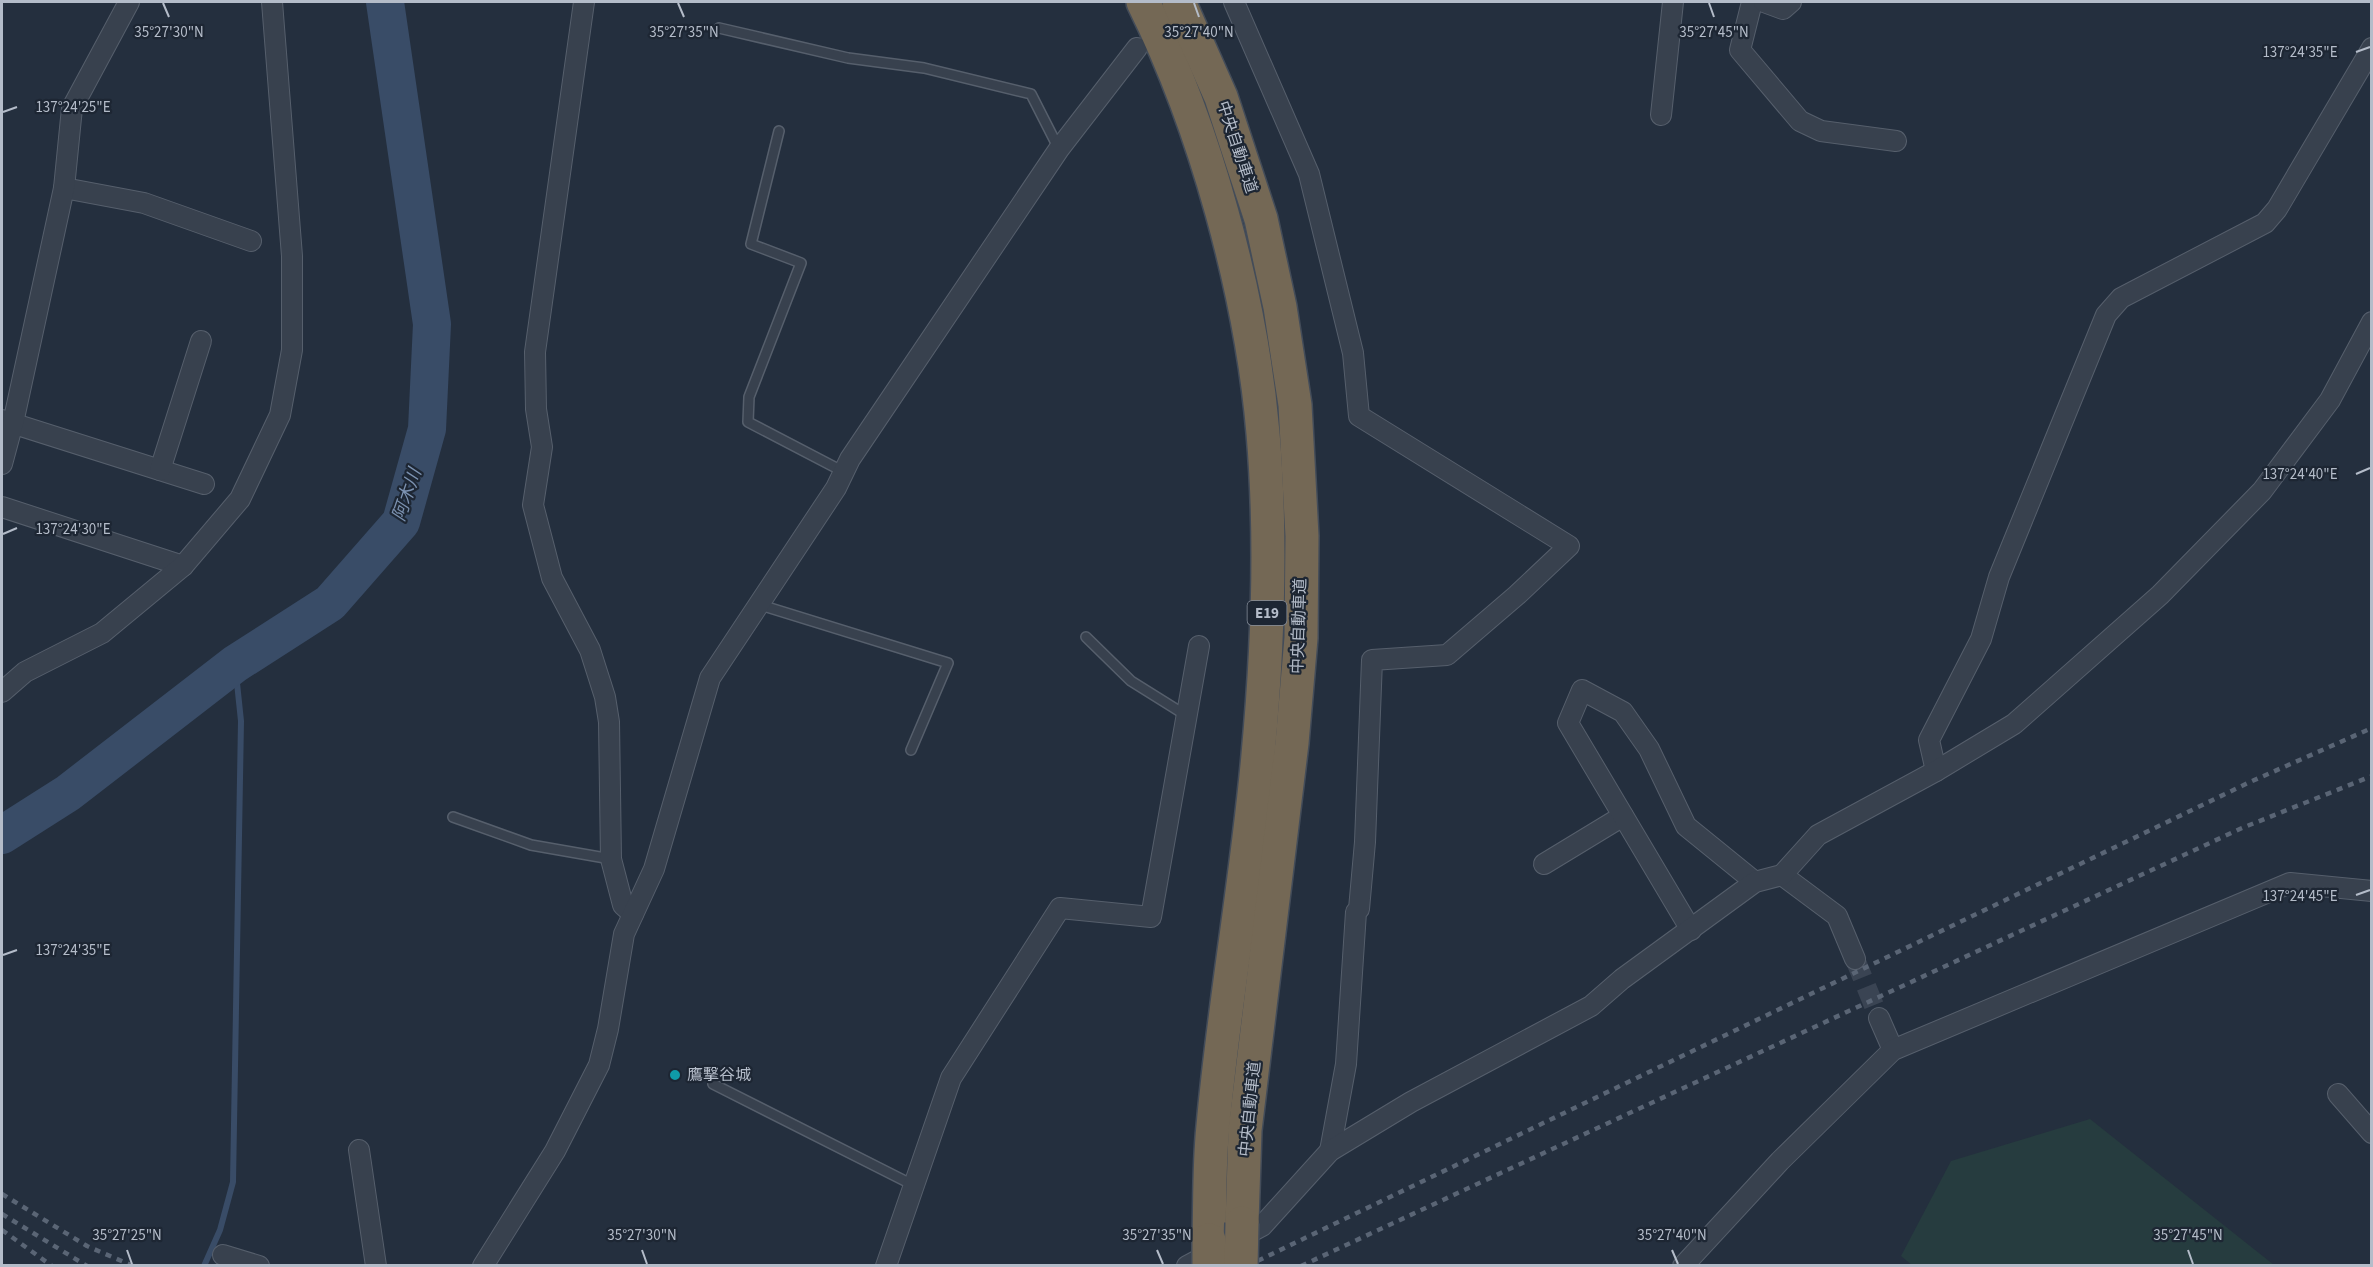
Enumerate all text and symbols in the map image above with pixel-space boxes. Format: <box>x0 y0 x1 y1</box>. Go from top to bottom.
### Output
text: 35°27'30"N <box>134 22 204 43</box>
text: 35°27'35"N <box>649 22 719 43</box>
text: 35°27'40"N <box>1164 22 1234 43</box>
text: 35°27'45"N <box>1679 22 1749 43</box>
text: 137°24'35"E <box>2262 42 2338 63</box>
text: 137°24'25"E <box>35 97 111 118</box>
street label: 中央自動車道 <box>1212 98 1262 196</box>
water label: 阿木川 <box>386 464 428 525</box>
text: 137°24'40"E <box>2262 464 2338 485</box>
text: 137°24'30"E <box>35 519 111 540</box>
street label: 中央自動車道 <box>1286 578 1312 674</box>
road number: E19 <box>1248 601 1286 625</box>
text: 137°24'45"E <box>2262 886 2338 907</box>
text: 137°24'35"E <box>35 940 111 961</box>
street label: 中央自動車道 <box>1234 1060 1266 1158</box>
place label: 鷹撃谷城 <box>687 1064 751 1086</box>
marker: 鷹撃谷城 <box>668 1068 682 1082</box>
text: 35°27'25"N <box>92 1225 162 1246</box>
text: 35°27'30"N <box>607 1225 677 1246</box>
text: 35°27'35"N <box>1122 1225 1192 1246</box>
text: 35°27'40"N <box>1637 1225 1707 1246</box>
text: 35°27'45"N <box>2153 1225 2223 1246</box>

